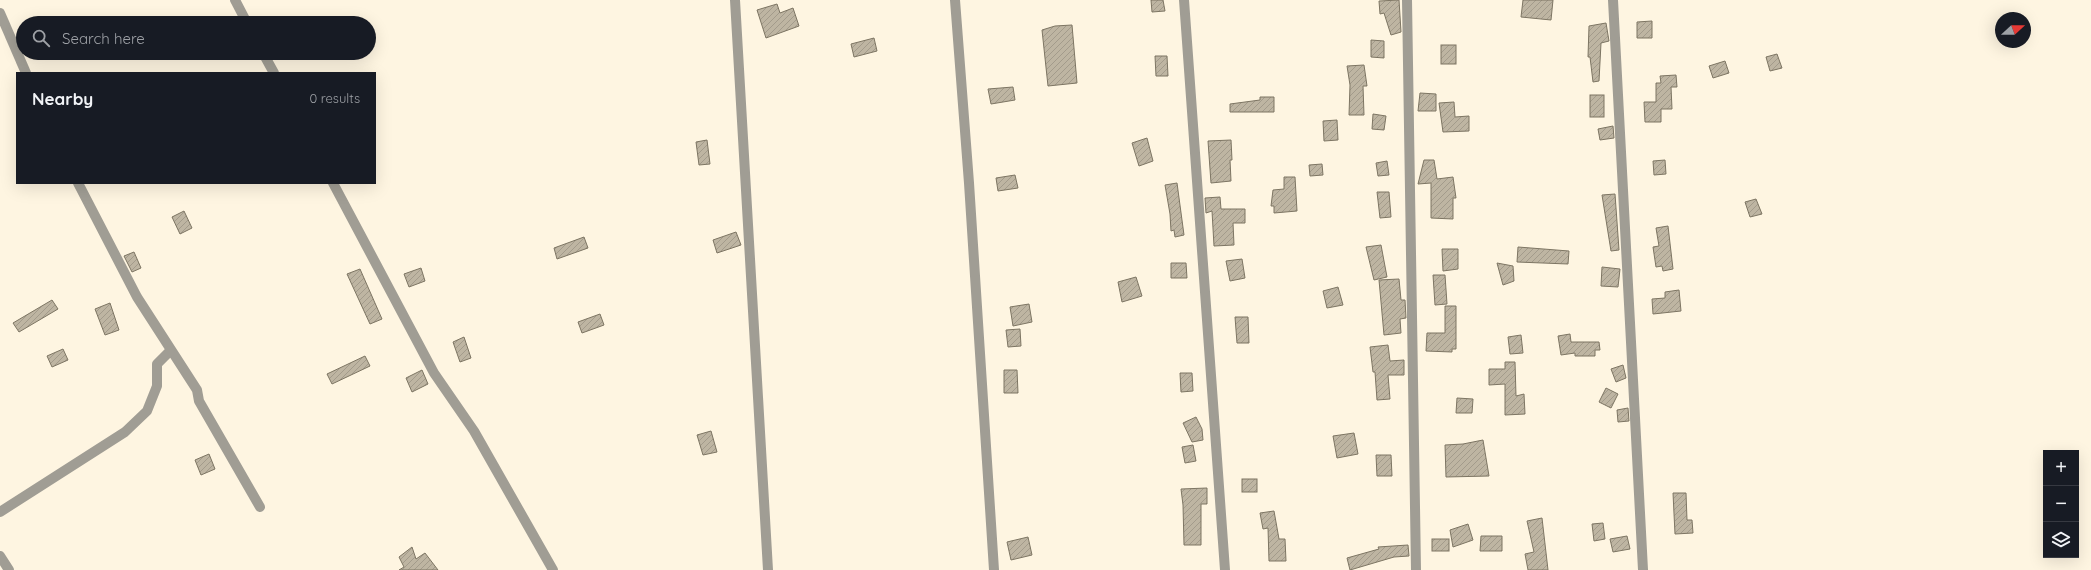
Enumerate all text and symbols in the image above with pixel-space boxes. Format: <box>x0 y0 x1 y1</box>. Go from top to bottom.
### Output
north arrow <box>1995 12 2031 48</box>
search box <box>16 16 376 60</box>
icon: search <box>30 27 52 49</box>
text: Search here <box>62 29 145 48</box>
text: Nearby <box>32 88 93 109</box>
text: 0 results <box>309 90 360 106</box>
map controls <box>2043 450 2079 558</box>
button: + <box>2043 450 2079 486</box>
button: − <box>2043 486 2079 522</box>
button: layers <box>2043 522 2079 558</box>

